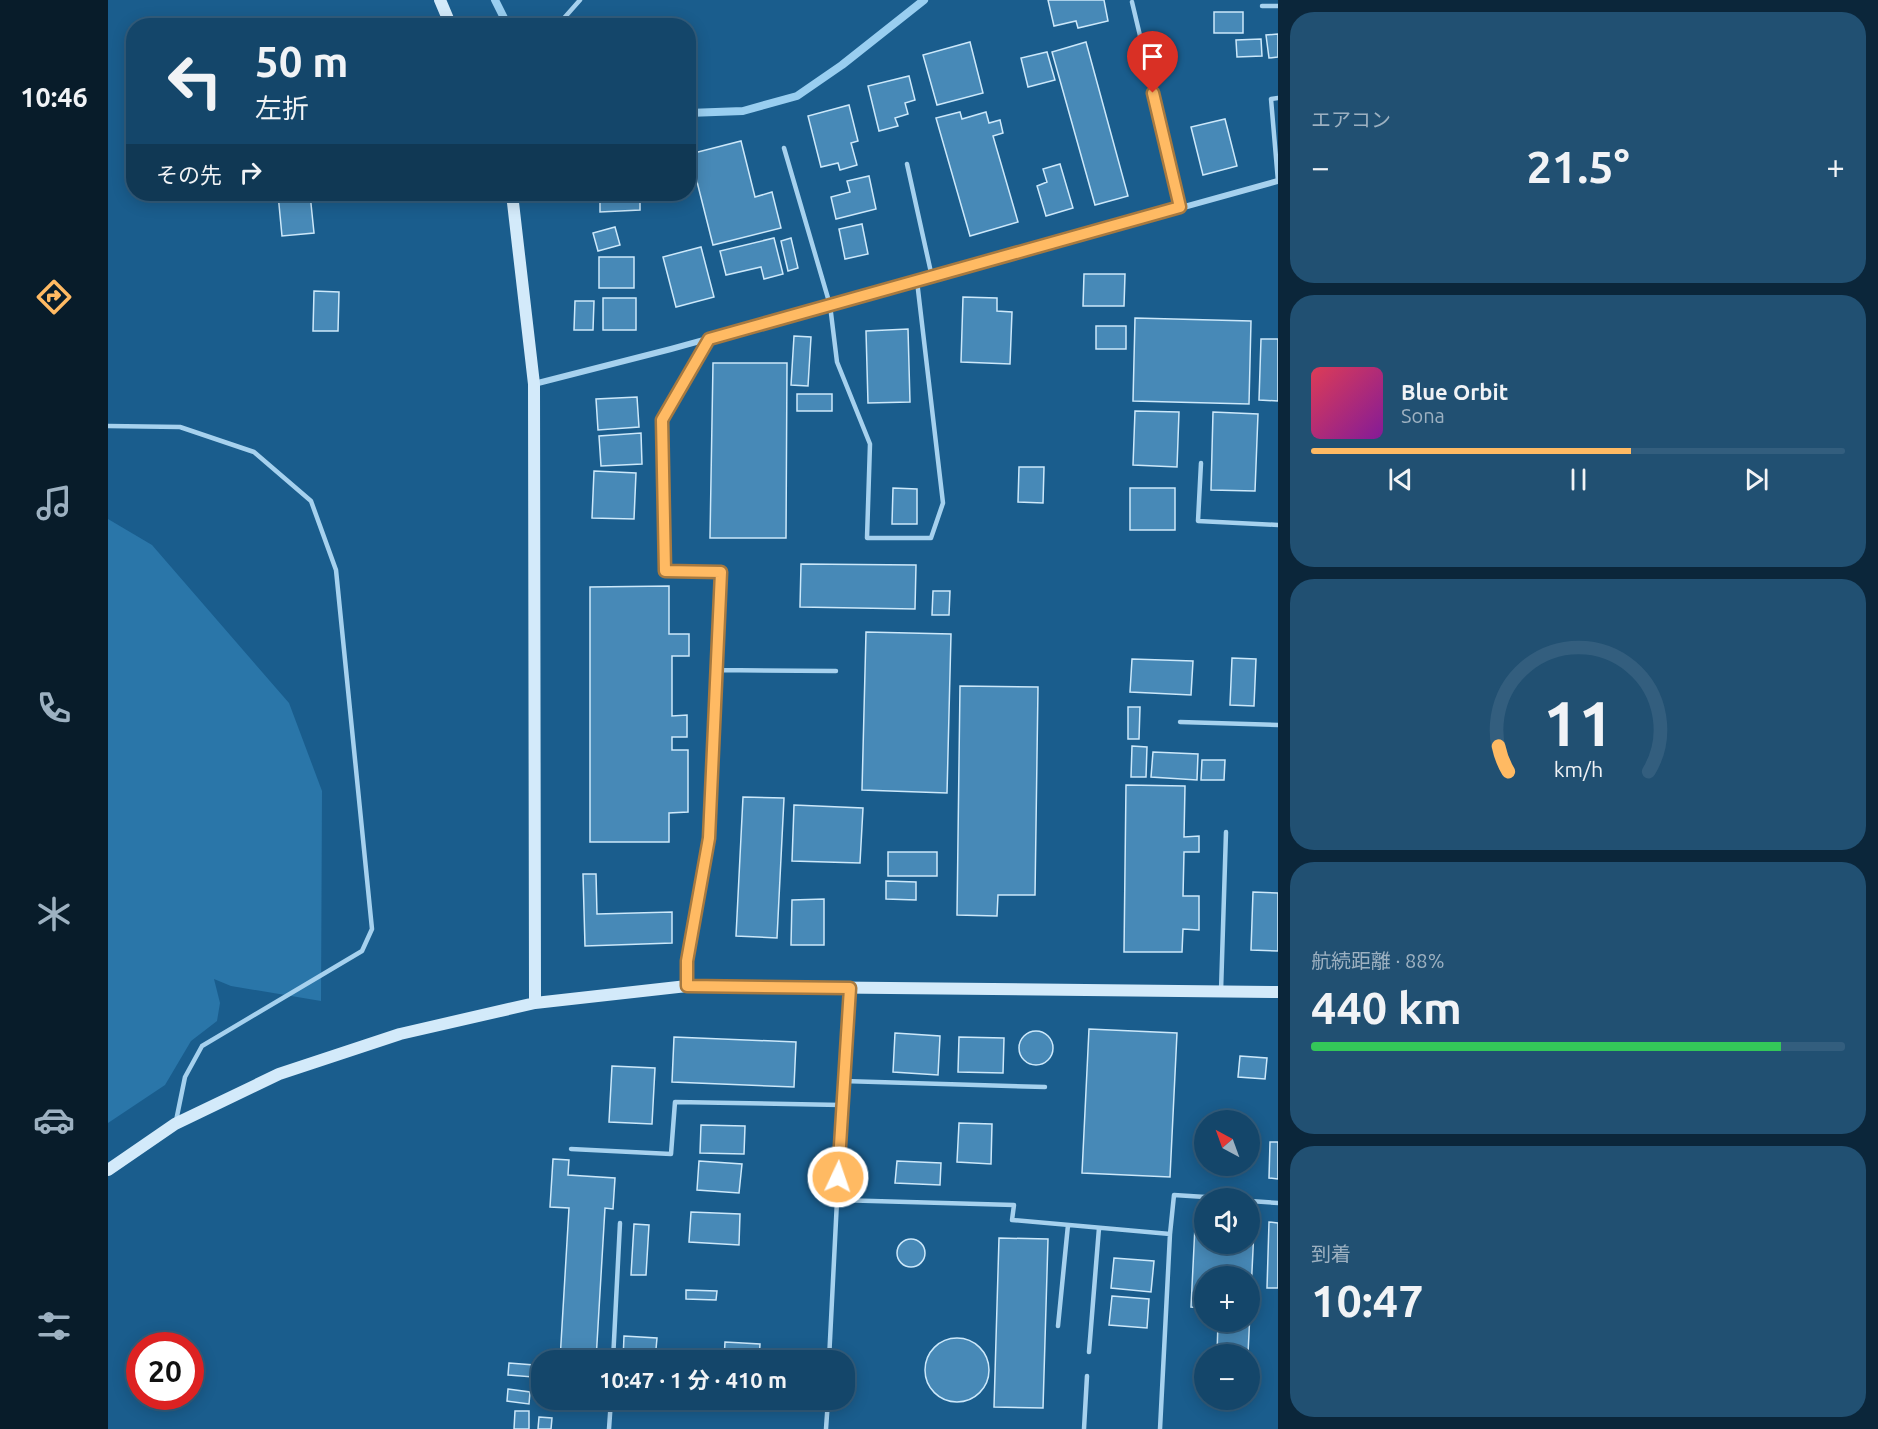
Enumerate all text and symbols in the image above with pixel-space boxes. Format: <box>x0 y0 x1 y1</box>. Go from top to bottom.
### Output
pin <box>1127 31 1178 93</box>
text: 50 m <box>255 38 349 85</box>
icon: arrive <box>1136 40 1169 73</box>
icon: left <box>156 42 234 120</box>
text: 10:46 <box>20 82 88 112</box>
text: 左折 <box>255 93 309 123</box>
text: エアコン <box>1311 108 1391 131</box>
text: 21.5° <box>1526 141 1630 192</box>
text: − <box>1311 148 1330 185</box>
text: + <box>1826 148 1845 185</box>
icon: right <box>234 156 267 189</box>
text: その先 <box>156 162 222 187</box>
icon: directions <box>33 276 75 318</box>
text: Blue Orbit <box>1401 379 1508 404</box>
text: Sona <box>1401 404 1445 427</box>
icon: previous <box>1384 463 1417 496</box>
icon: pause <box>1562 463 1595 496</box>
icon: next <box>1740 463 1773 496</box>
icon: music <box>33 482 75 524</box>
icon: phone <box>33 687 75 729</box>
text: 11 <box>1543 688 1613 758</box>
text: km/h <box>1553 757 1603 781</box>
icon: climate <box>33 893 75 935</box>
text: 航続距離 · 88% <box>1311 949 1444 972</box>
text: 440 km <box>1311 982 1462 1033</box>
icon: car <box>33 1099 75 1141</box>
north arrow <box>1194 1110 1260 1176</box>
map controls <box>1194 1110 1260 1410</box>
position arrow <box>806 1145 870 1209</box>
button: sound <box>1194 1188 1260 1254</box>
text: 到着 <box>1311 1242 1351 1265</box>
button: + <box>1194 1266 1260 1332</box>
text: 10:47 <box>1311 1275 1424 1326</box>
icon: filters <box>33 1305 75 1347</box>
speed limit sign: 20 <box>126 1332 204 1410</box>
button: − <box>1194 1344 1260 1410</box>
text: 10:47 · 1 分 · 410 m <box>599 1367 787 1392</box>

